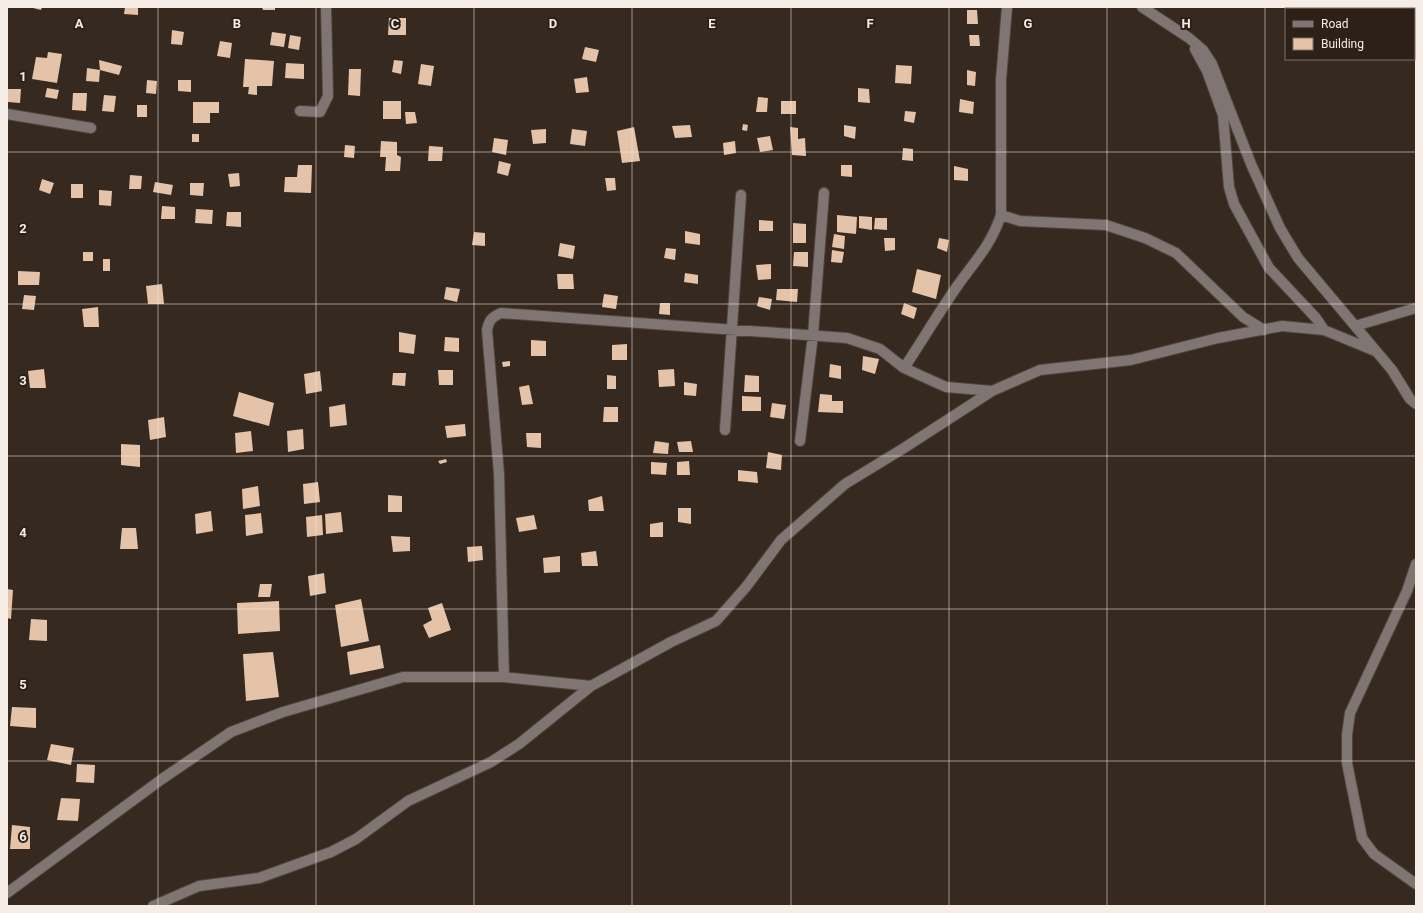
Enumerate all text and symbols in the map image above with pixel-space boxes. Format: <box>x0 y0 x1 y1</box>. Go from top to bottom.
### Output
legend <box>1285 8 1415 60</box>
text: A <box>75 16 84 31</box>
text: B <box>233 16 241 31</box>
text: C <box>391 16 400 31</box>
text: D <box>549 16 557 31</box>
text: E <box>708 16 716 31</box>
text: F <box>866 16 874 31</box>
text: G <box>1024 16 1033 31</box>
text: H <box>1181 16 1191 31</box>
text: Road <box>1321 17 1349 31</box>
text: Building <box>1321 37 1364 51</box>
text: 1 <box>19 69 27 84</box>
text: 2 <box>19 221 27 236</box>
text: 3 <box>19 373 27 388</box>
text: 4 <box>19 525 27 540</box>
text: 5 <box>19 677 27 692</box>
text: 6 <box>19 829 27 844</box>

